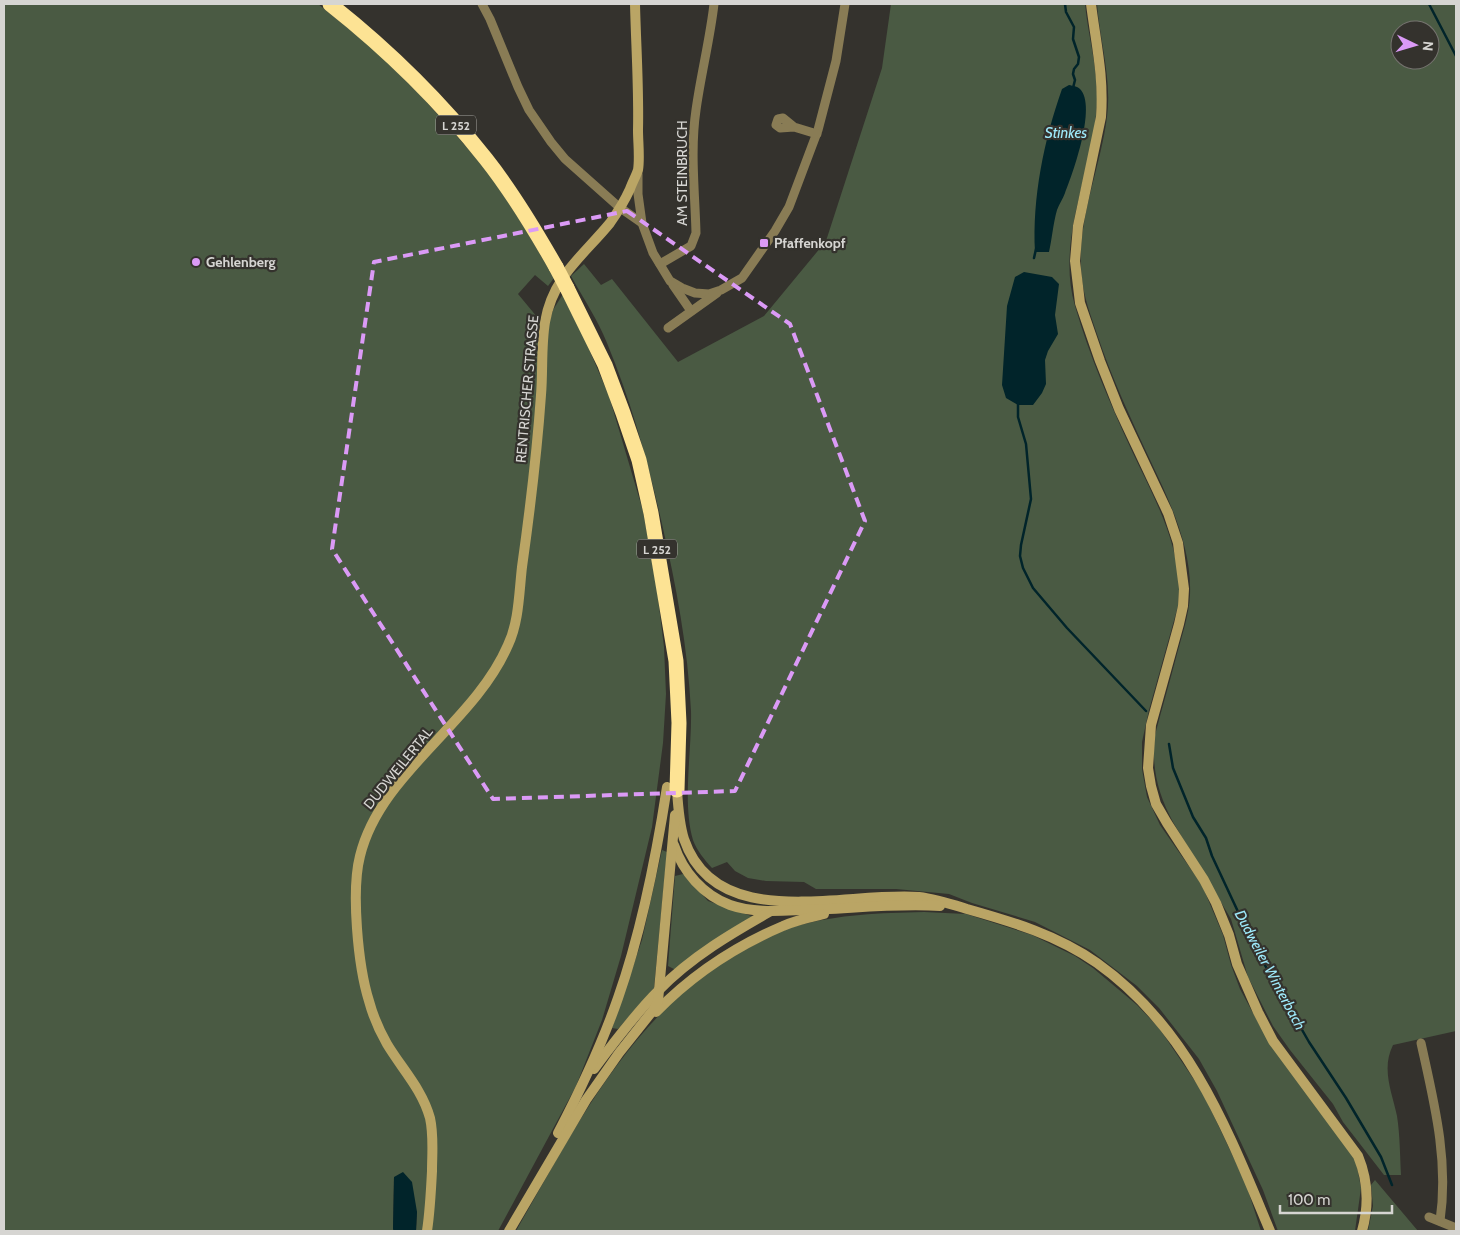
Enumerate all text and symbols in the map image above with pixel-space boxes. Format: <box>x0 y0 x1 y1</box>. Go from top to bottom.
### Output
north arrow <box>1390 20 1440 70</box>
text: N <box>1419 40 1437 52</box>
road number: L 252 <box>436 116 476 134</box>
street label: AM STEINBRUCH <box>673 120 691 226</box>
water label: Stinkes <box>1045 124 1087 142</box>
place label: Pfaffenkopf <box>774 234 846 252</box>
marker: Pfaffenkopf <box>758 237 770 249</box>
place label: Gehlenberg <box>206 253 275 271</box>
marker: Gehlenberg <box>190 256 202 268</box>
street label: RENTRISCHER STRASSE <box>512 314 542 464</box>
road number: L 252 <box>637 540 677 558</box>
street label: DUDWEILERTAL <box>359 723 437 813</box>
water label: Dudweiler Winterbach <box>1231 907 1309 1033</box>
scale bar <box>1280 1182 1392 1214</box>
text: 100 m <box>1288 1191 1330 1209</box>

